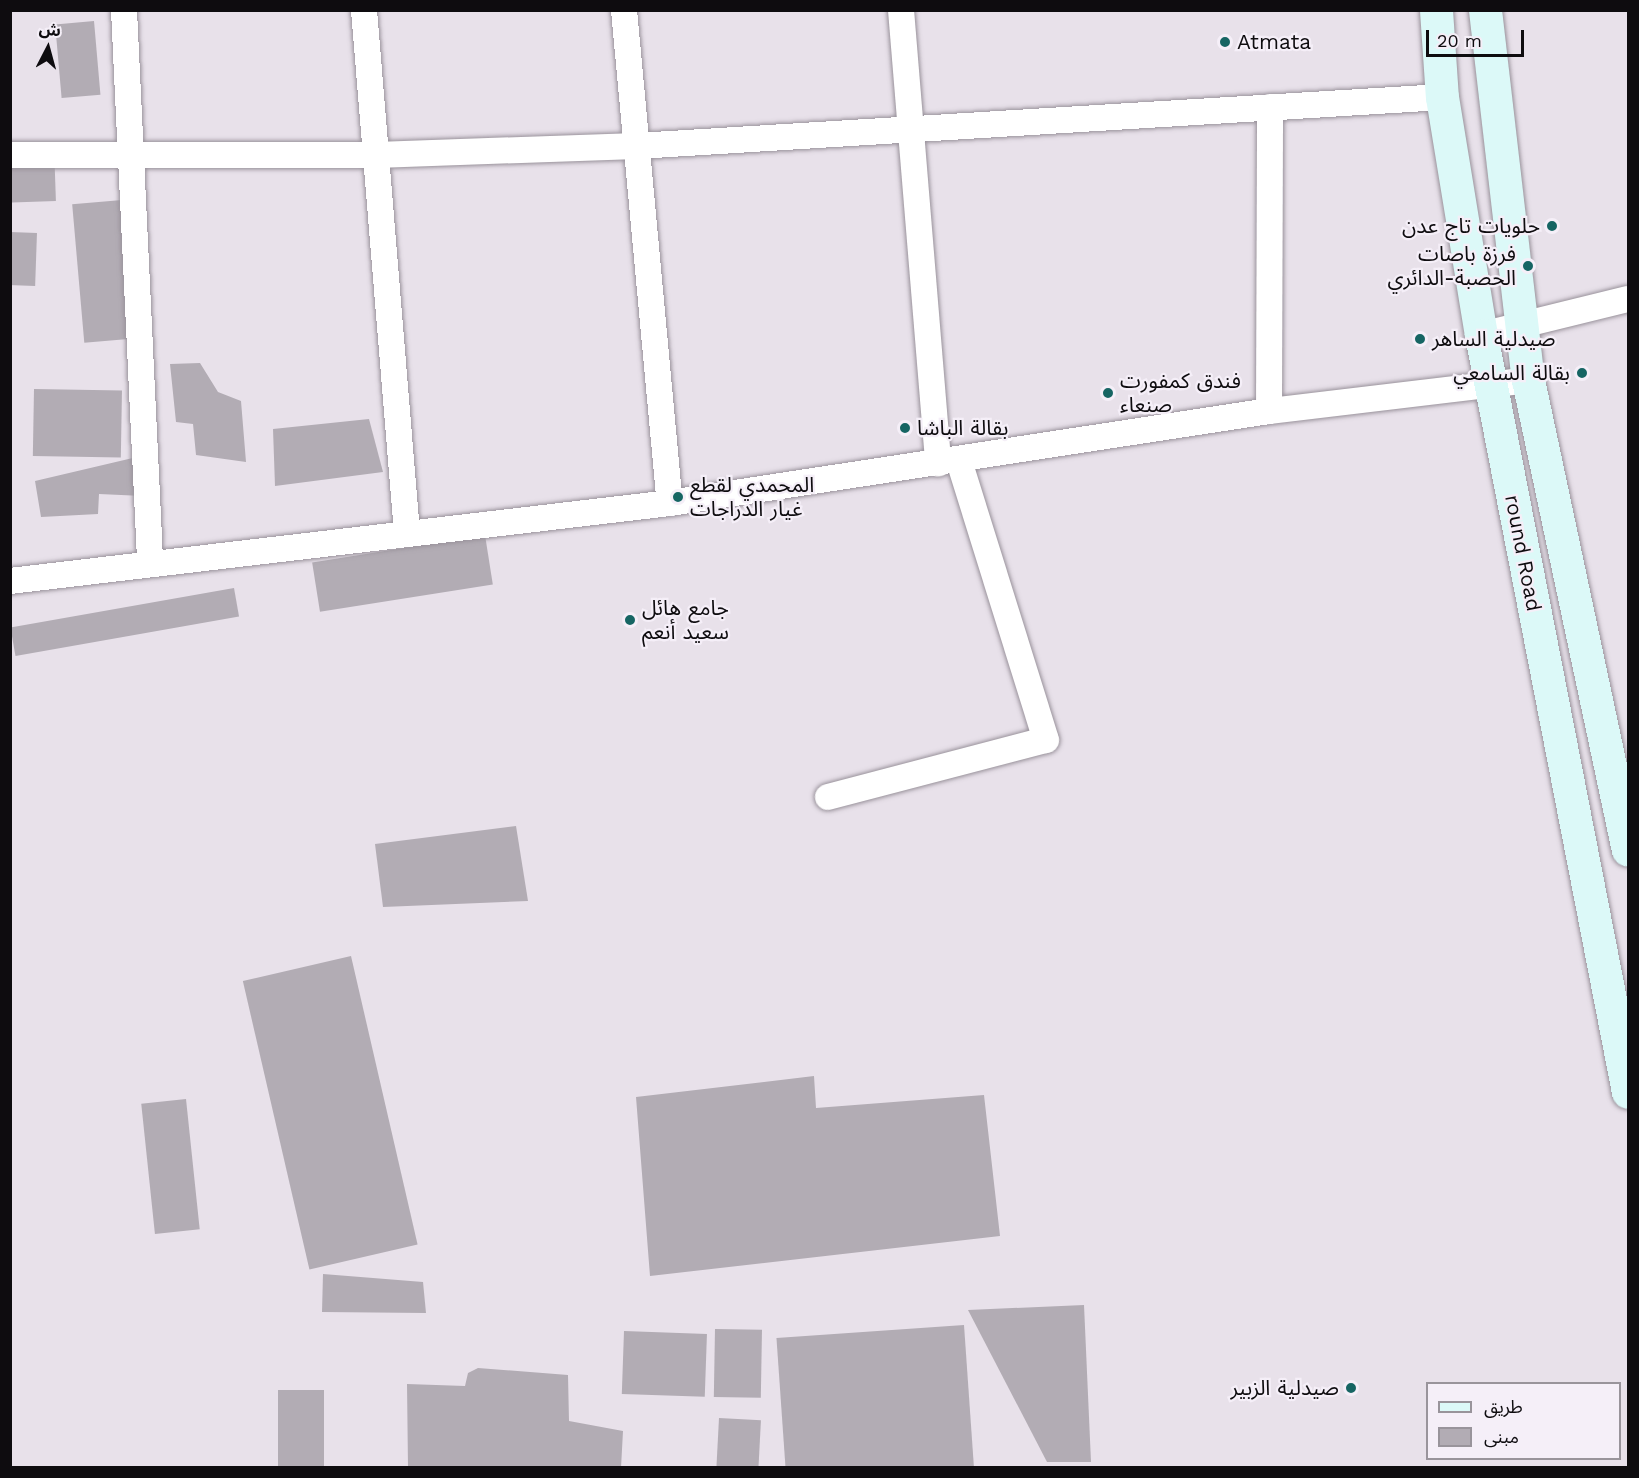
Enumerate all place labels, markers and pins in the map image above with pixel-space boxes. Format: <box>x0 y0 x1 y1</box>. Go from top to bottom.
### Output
place label: Atmata <box>1237 29 1311 55</box>
marker: Atmata <box>1218 35 1232 49</box>
place label: حلويات تاج عدن <box>1402 213 1540 239</box>
marker: حلويات تاج عدن <box>1545 219 1559 233</box>
place label: فرزة باصات الحصبة-الدائري <box>1388 241 1516 291</box>
marker: فرزة باصات الحصبة-الدائري <box>1521 259 1535 273</box>
place label: صيدلية الساهر <box>1432 326 1555 352</box>
marker: صيدلية الساهر <box>1413 332 1427 346</box>
place label: بقالة السامعي <box>1453 360 1570 386</box>
marker: بقالة السامعي <box>1575 366 1589 380</box>
place label: فندق كمفورت صنعاء <box>1120 368 1241 418</box>
marker: فندق كمفورت صنعاء <box>1101 386 1115 400</box>
place label: بقالة الباشا <box>917 415 1008 441</box>
marker: بقالة الباشا <box>898 421 912 435</box>
place label: المحمدي لقطع غيار الدراجات <box>690 472 814 522</box>
marker: المحمدي لقطع غيار الدراجات <box>671 490 685 504</box>
place label: جامع هائل سعيد أنعم <box>642 595 729 645</box>
marker: جامع هائل سعيد أنعم <box>623 613 637 627</box>
place label: صيدلية الزبير <box>1230 1375 1339 1401</box>
marker: صيدلية الزبير <box>1344 1381 1358 1395</box>

